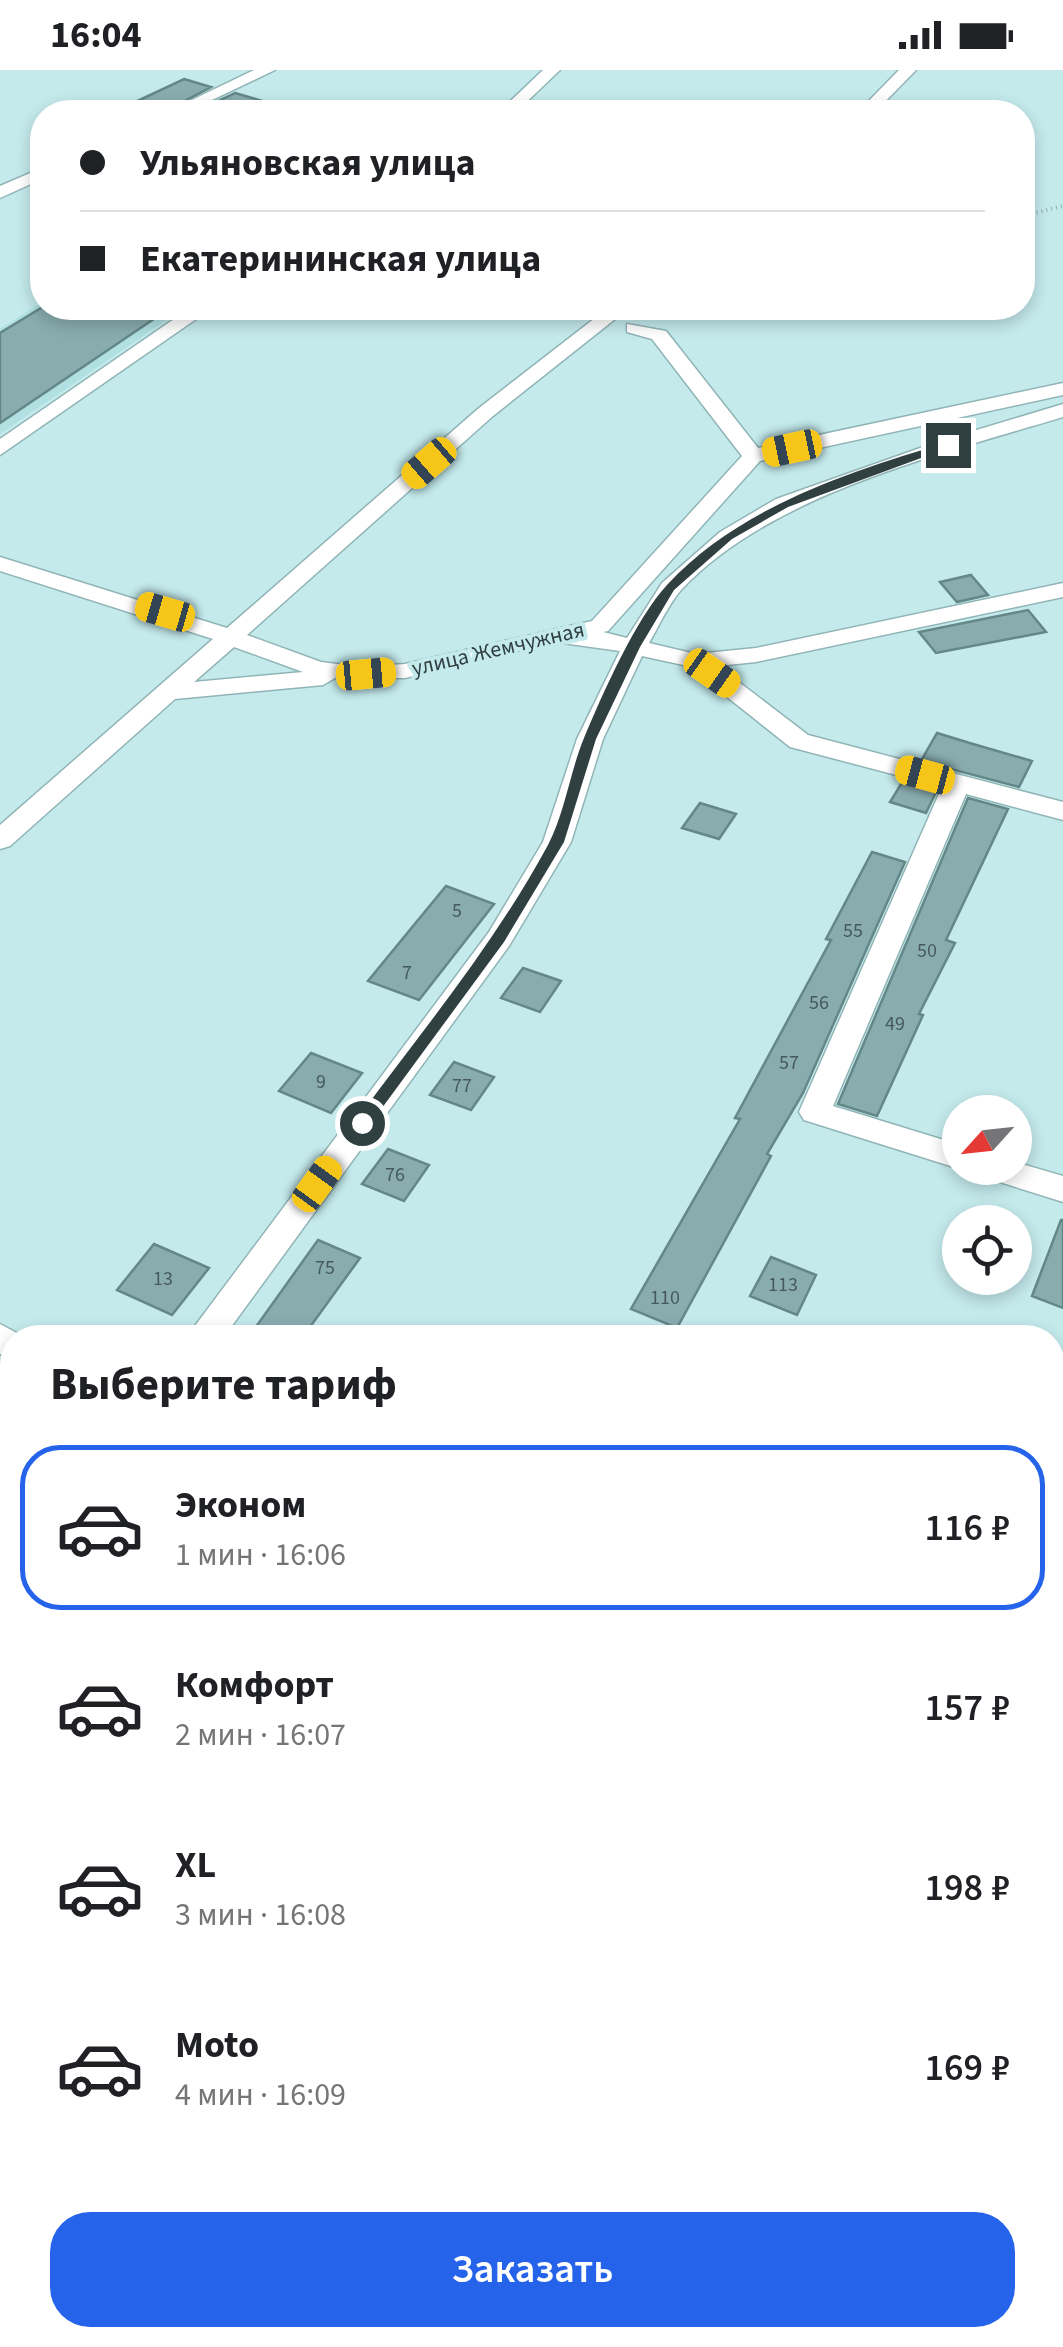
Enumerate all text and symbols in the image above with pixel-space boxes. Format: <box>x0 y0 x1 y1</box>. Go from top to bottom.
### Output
text: 16:04 <box>50 8 142 62</box>
text: Ульяновская улица <box>140 136 476 190</box>
text: Екатерининская улица <box>140 232 541 286</box>
route end <box>926 423 971 468</box>
car <box>760 427 824 469</box>
car <box>397 432 461 494</box>
car <box>132 589 198 635</box>
street label: улица Жемчужная <box>409 614 587 684</box>
car <box>679 644 745 702</box>
car <box>335 656 397 692</box>
car <box>892 753 958 797</box>
house number: 5 <box>452 897 462 925</box>
house number: 55 <box>843 917 863 945</box>
house number: 50 <box>917 937 937 965</box>
house number: 7 <box>402 959 412 987</box>
house number: 56 <box>809 989 829 1017</box>
house number: 49 <box>885 1010 905 1038</box>
house number: 57 <box>779 1049 799 1077</box>
house number: 9 <box>316 1068 326 1096</box>
house number: 77 <box>452 1072 472 1100</box>
north arrow <box>942 1095 1032 1185</box>
map controls <box>942 1095 1032 1295</box>
route start <box>340 1101 385 1146</box>
car <box>287 1151 347 1217</box>
house number: 76 <box>385 1161 405 1189</box>
button: locate <box>942 1205 1032 1295</box>
house number: 75 <box>315 1254 335 1282</box>
house number: 13 <box>153 1265 173 1293</box>
house number: 113 <box>768 1271 798 1299</box>
house number: 110 <box>650 1284 680 1312</box>
text: Выберите тариф <box>50 1353 397 1417</box>
text: Эконом <box>175 1478 306 1532</box>
icon: car <box>55 1483 145 1573</box>
text: 116 ₽ <box>924 1501 1010 1555</box>
text: 1 мин · 16:06 <box>175 1532 346 1578</box>
text: Комфорт <box>175 1658 334 1712</box>
icon: car <box>55 1663 145 1753</box>
text: 157 ₽ <box>924 1681 1010 1735</box>
text: 2 мин · 16:07 <box>175 1712 346 1758</box>
text: XL <box>175 1838 216 1892</box>
icon: car <box>55 1843 145 1933</box>
text: 198 ₽ <box>924 1861 1010 1915</box>
text: 3 мин · 16:08 <box>175 1892 346 1938</box>
text: Moto <box>175 2018 259 2072</box>
icon: car <box>55 2023 145 2113</box>
text: 169 ₽ <box>924 2041 1010 2095</box>
text: 4 мин · 16:09 <box>175 2072 346 2118</box>
button: Заказать <box>50 2212 1015 2327</box>

